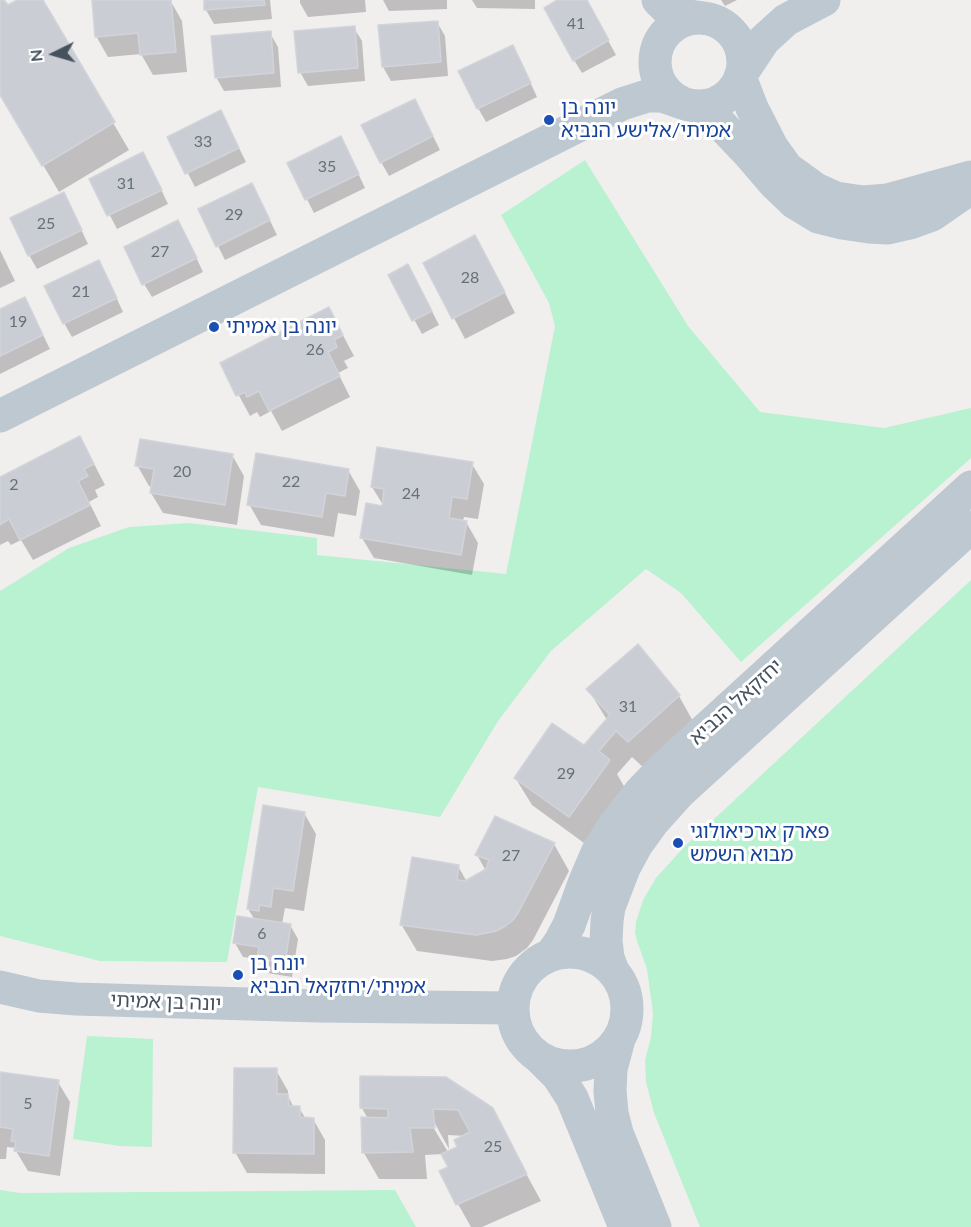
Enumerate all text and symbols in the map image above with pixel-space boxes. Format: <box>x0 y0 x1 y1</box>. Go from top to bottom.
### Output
house number: 41 <box>567 14 585 34</box>
north arrow <box>24 24 84 84</box>
text: N <box>26 49 46 63</box>
place label: יונה בן אמיתי/אלישע הנביא <box>561 96 731 143</box>
marker: יונה בן אמיתי/אלישע הנביא <box>542 113 556 127</box>
house number: 33 <box>194 132 212 152</box>
house number: 35 <box>318 157 336 177</box>
house number: 31 <box>117 174 135 194</box>
house number: 29 <box>225 205 243 225</box>
house number: 25 <box>37 214 55 234</box>
house number: 27 <box>151 242 169 262</box>
house number: 28 <box>461 268 479 288</box>
house number: 21 <box>72 282 90 302</box>
house number: 19 <box>9 312 27 332</box>
place label: יונה בן אמיתי <box>226 315 337 339</box>
marker: יונה בן אמיתי <box>207 320 221 334</box>
house number: 26 <box>306 340 324 360</box>
house number: 20 <box>173 462 191 482</box>
house number: 22 <box>282 472 300 492</box>
house number: 2 <box>9 475 19 495</box>
house number: 24 <box>402 484 420 504</box>
street label: יחזקאל הנביא <box>685 654 787 750</box>
house number: 31 <box>619 697 637 717</box>
house number: 29 <box>557 764 575 784</box>
place label: פארק ארכיאולוגי מבוא השמש <box>690 820 830 867</box>
marker: פארק ארכיאולוגי מבוא השמש <box>671 836 685 850</box>
house number: 27 <box>502 846 520 866</box>
house number: 6 <box>257 924 267 944</box>
place label: יונה בן אמיתי/יחזקאל הנביא <box>250 952 426 999</box>
marker: יונה בן אמיתי/יחזקאל הנביא <box>231 968 245 982</box>
street label: יונה בן אמיתי <box>110 988 222 1016</box>
house number: 5 <box>23 1094 33 1114</box>
house number: 25 <box>484 1137 502 1157</box>

